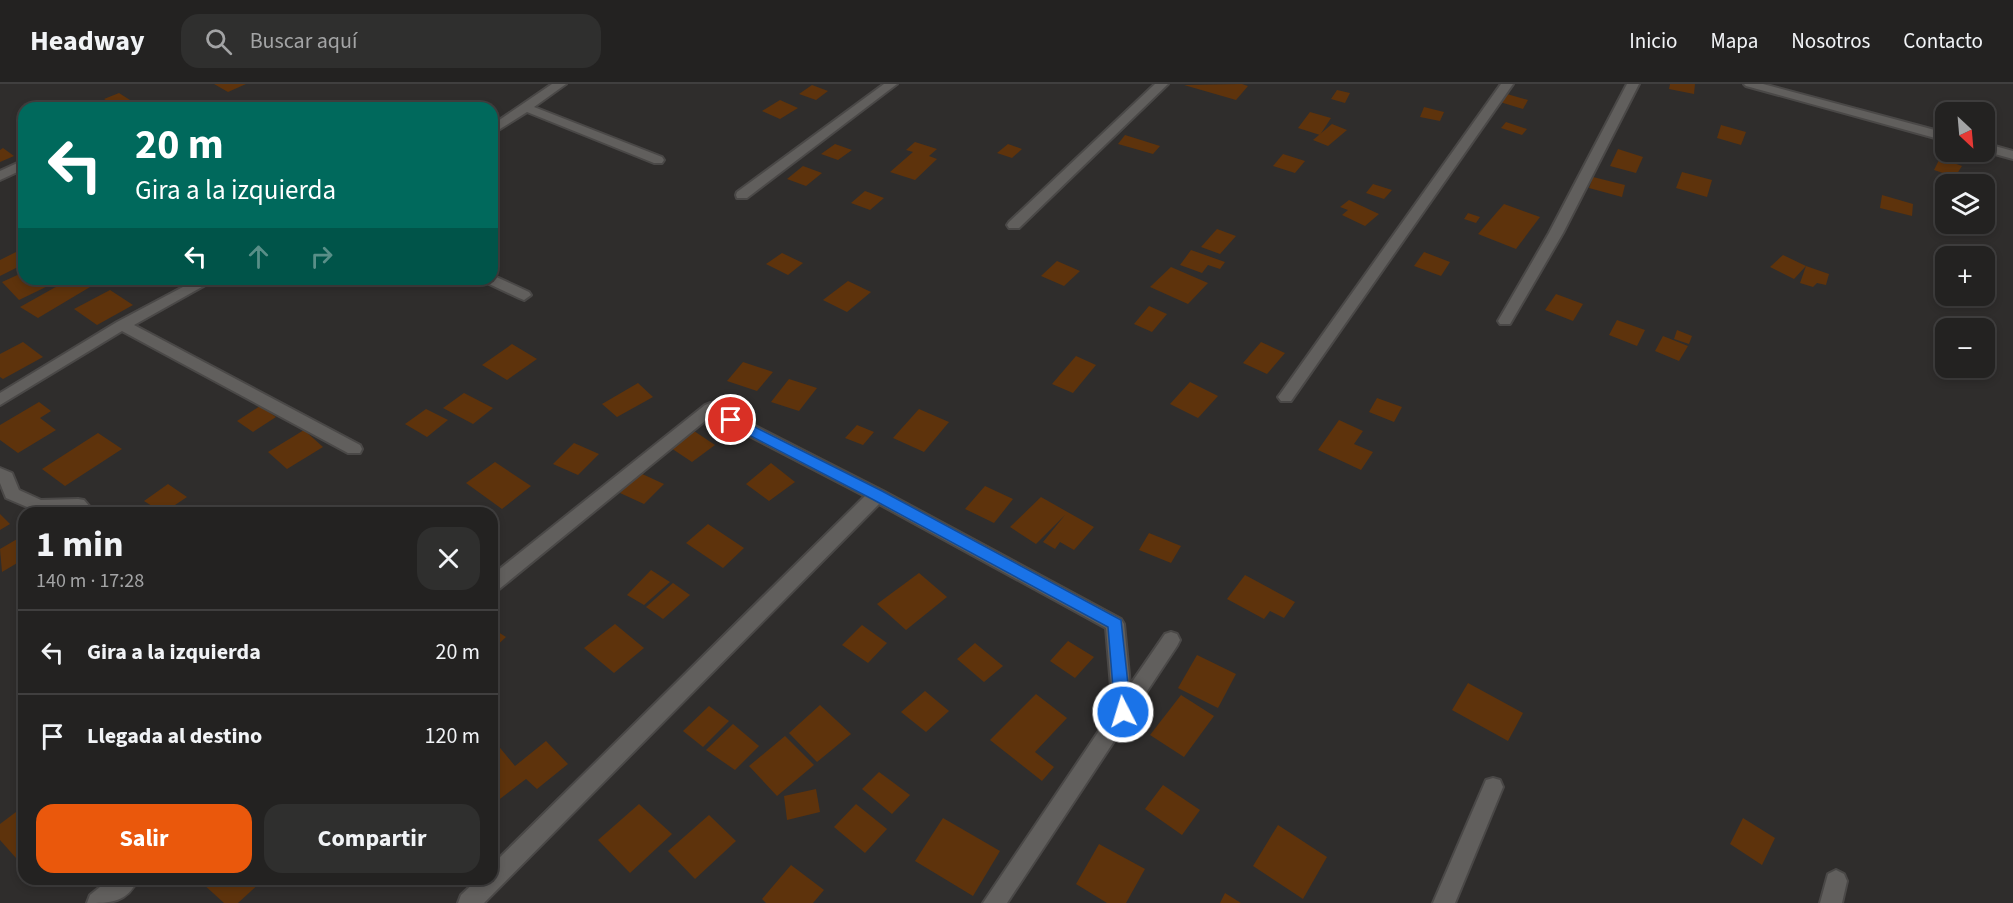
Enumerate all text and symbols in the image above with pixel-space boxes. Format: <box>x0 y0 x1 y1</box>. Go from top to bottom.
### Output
search box <box>181 14 601 68</box>
text: Headway <box>30 21 145 61</box>
icon: search <box>202 25 235 58</box>
text: Buscar aquí <box>250 25 357 57</box>
text: Inicio <box>1629 26 1677 56</box>
text: Mapa <box>1710 26 1758 56</box>
text: Nosotros <box>1791 26 1870 56</box>
text: Contacto <box>1903 26 1983 56</box>
north arrow <box>1935 102 1995 162</box>
map controls <box>1935 102 1995 378</box>
text: 20 m <box>135 115 224 175</box>
icon: left <box>36 126 114 204</box>
text: Gira a la izquierda <box>135 171 336 210</box>
button: layers <box>1935 174 1995 234</box>
icon: left <box>179 240 212 273</box>
icon: ahead <box>242 240 275 273</box>
icon: right <box>305 240 338 273</box>
button: + <box>1935 246 1995 306</box>
button: − <box>1935 318 1995 378</box>
pin <box>705 394 756 445</box>
icon: arrive <box>714 403 747 436</box>
text: 1 min <box>36 519 124 570</box>
button: close <box>417 527 480 590</box>
text: 140 m · 17:28 <box>36 567 144 595</box>
icon: left <box>36 636 69 669</box>
text: Gira a la izquierda <box>87 636 261 668</box>
text: 20 m <box>435 636 480 668</box>
position arrow <box>1091 680 1155 744</box>
icon: arrive <box>36 720 69 753</box>
text: Llegada al destino <box>87 720 262 752</box>
text: 120 m <box>425 720 480 752</box>
button: Salir <box>36 804 252 873</box>
button: Compartir <box>264 804 480 873</box>

